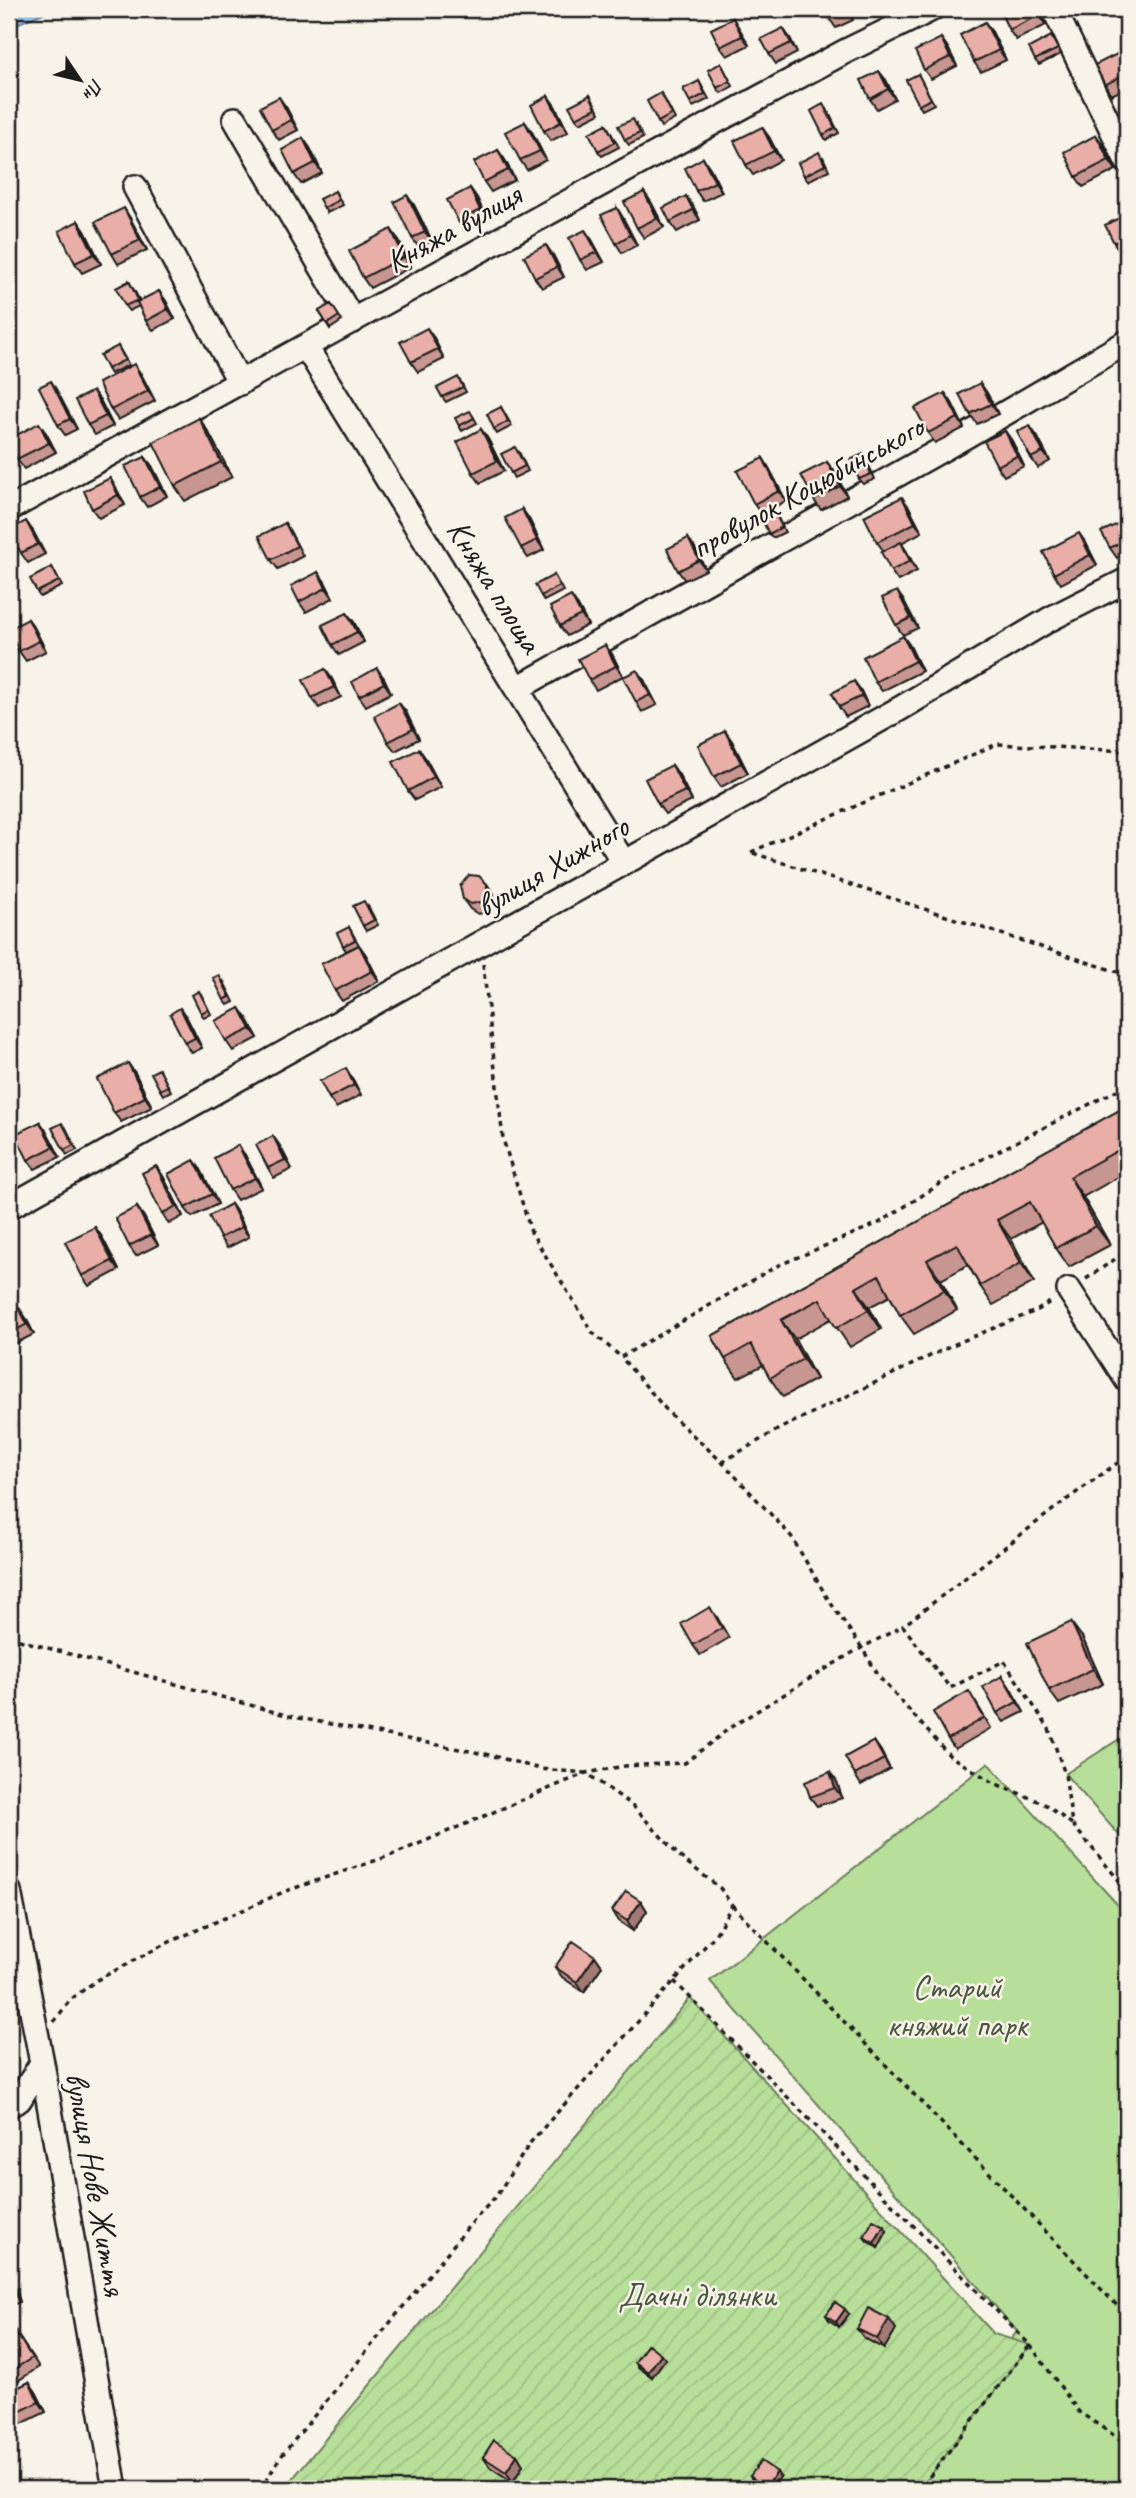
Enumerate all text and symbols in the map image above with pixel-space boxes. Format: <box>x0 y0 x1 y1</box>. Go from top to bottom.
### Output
north arrow <box>46 46 116 116</box>
text: Пн <box>77 74 109 106</box>
street label: Княжа вулиця <box>378 172 530 282</box>
street label: провулок Коцюбинського <box>683 404 934 568</box>
street label: Княжа площа <box>438 512 554 663</box>
street label: вулиця Хижного <box>468 805 637 927</box>
park label: Старий княжий парк <box>887 1966 1029 2046</box>
street label: вулиця Нове Життя <box>56 2069 136 2300</box>
park label: Дачні ділянки <box>618 2274 778 2316</box>

